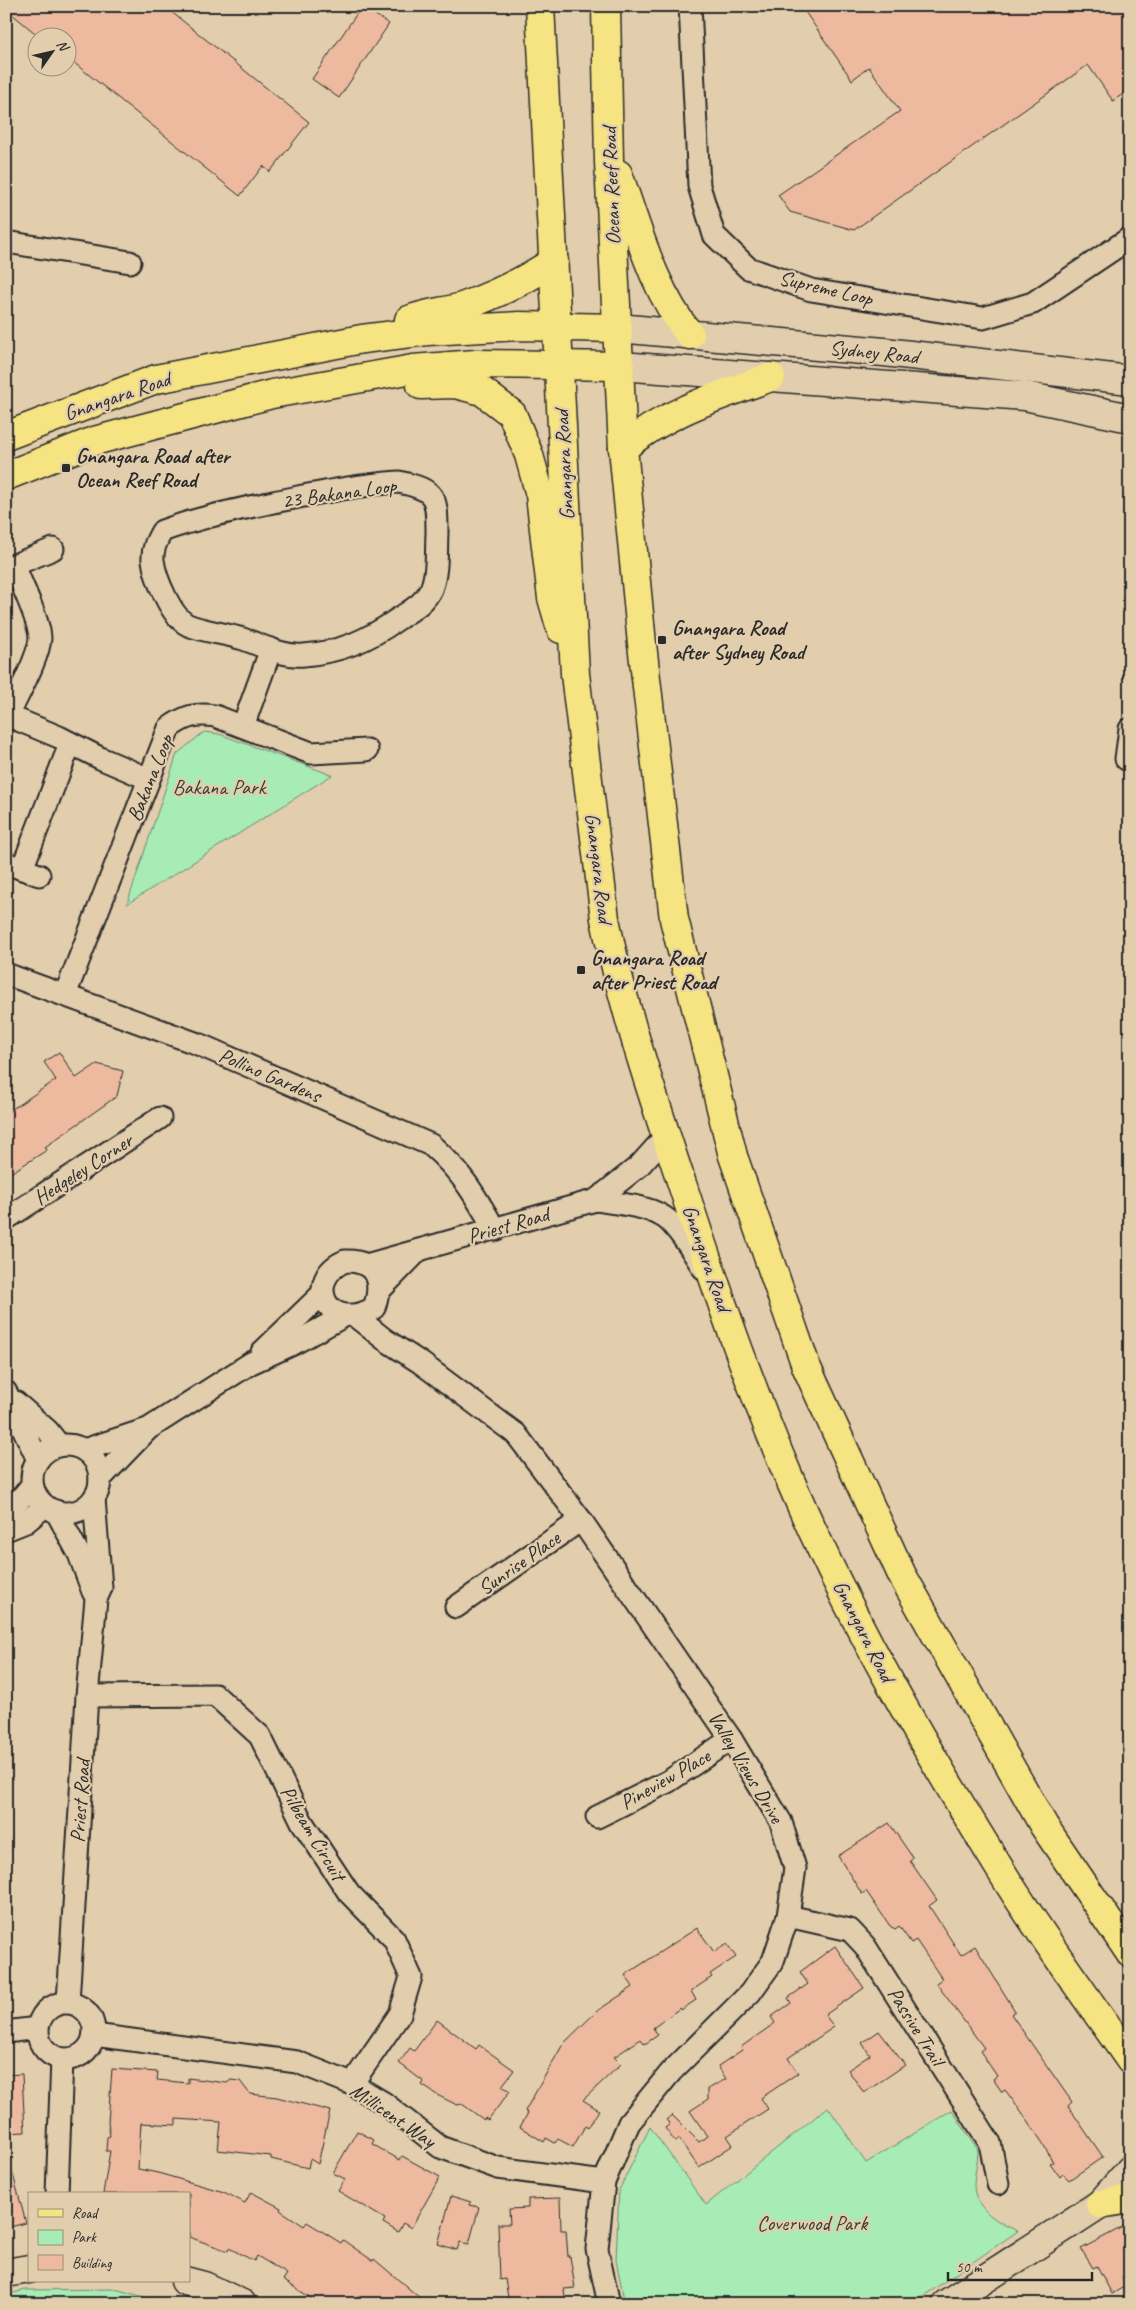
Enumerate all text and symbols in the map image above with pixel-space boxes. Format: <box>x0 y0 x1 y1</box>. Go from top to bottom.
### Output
north arrow <box>28 28 78 78</box>
text: N <box>53 37 73 55</box>
street label: Ocean Reef Road <box>596 123 626 246</box>
street label: Supreme Loop <box>777 265 876 312</box>
street label: Sydney Road <box>828 334 923 370</box>
street label: Gnangara Road <box>60 364 177 426</box>
street label: Gnangara Road <box>548 405 580 521</box>
place label: Gnangara Road after Ocean Reef Road <box>76 443 232 493</box>
marker: Gnangara Road after Ocean Reef Road <box>60 462 72 474</box>
street label: 23 Bakana Loop <box>280 472 400 514</box>
place label: Gnangara Road after Sydney Road <box>672 615 808 666</box>
marker: Gnangara Road after Sydney Road <box>656 634 668 646</box>
street label: Bakana Loop <box>121 729 180 825</box>
park label: Bakana Park <box>173 774 268 800</box>
street label: Gnangara Road <box>579 812 619 928</box>
place label: Gnangara Road after Priest Road <box>591 945 720 995</box>
marker: Gnangara Road after Priest Road <box>575 964 587 976</box>
street label: Pollino Gardens <box>215 1042 327 1109</box>
street label: Hedgeley Corner <box>29 1126 139 1211</box>
street label: Priest Road <box>464 1200 555 1249</box>
street label: Gnangara Road <box>677 1201 739 1318</box>
street label: Sunrise Place <box>473 1525 566 1601</box>
street label: Gnangara Road <box>827 1576 902 1690</box>
street label: Valley Views Drive <box>702 1706 790 1829</box>
street label: Pineview Place <box>615 1742 716 1815</box>
street label: Priest Road <box>64 1755 96 1843</box>
street label: Pilbeam Circuit <box>274 1781 353 1888</box>
street label: Passive Trail <box>882 1982 952 2073</box>
street label: Millicent Way <box>345 2077 442 2154</box>
legend <box>28 2192 190 2282</box>
text: Road <box>72 2204 99 2223</box>
park label: Coverwood Park <box>757 2210 868 2236</box>
text: Park <box>72 2228 97 2247</box>
scale bar <box>948 2250 1092 2282</box>
text: Building <box>72 2254 112 2273</box>
text: 50 m <box>956 2258 983 2277</box>

